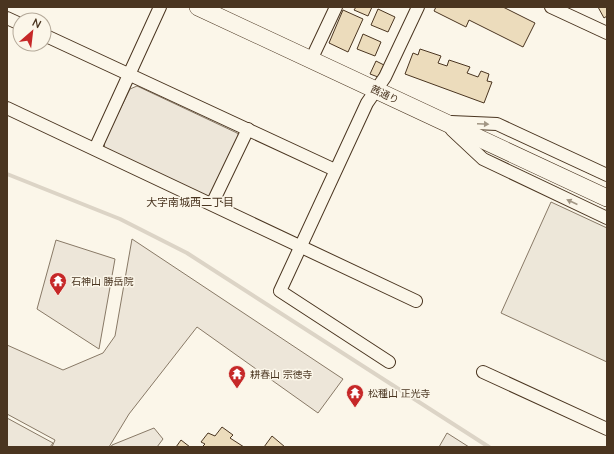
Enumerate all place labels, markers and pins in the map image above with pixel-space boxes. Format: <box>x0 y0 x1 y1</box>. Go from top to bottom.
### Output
temple icon: 石神山 勝岳院 <box>48 271 68 296</box>
place label: 石神山 勝岳院 <box>71 275 134 288</box>
temple icon: 耕春山 宗徳寺 <box>227 364 247 389</box>
place label: 耕春山 宗徳寺 <box>250 368 313 381</box>
temple icon: 松種山 正光寺 <box>345 383 365 408</box>
place label: 松種山 正光寺 <box>368 387 431 400</box>

